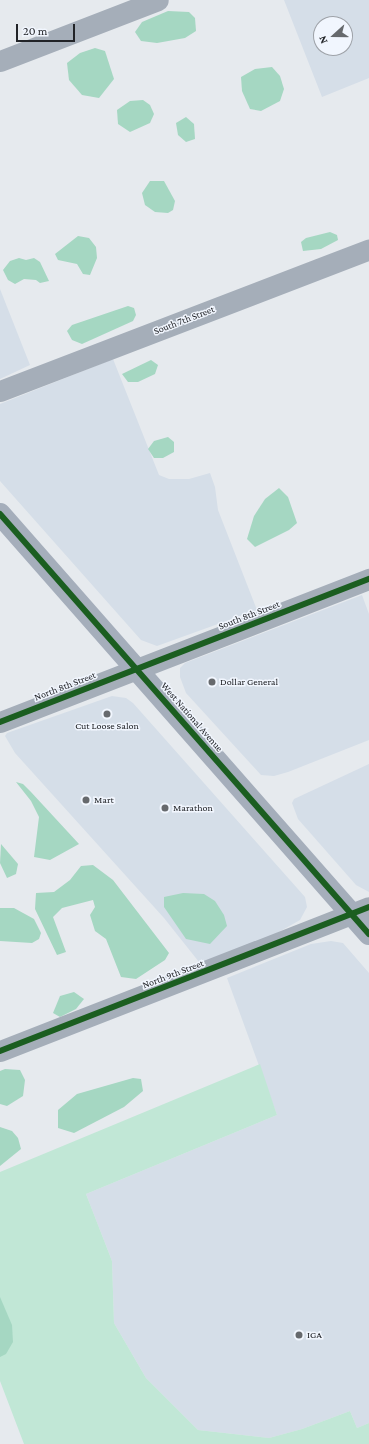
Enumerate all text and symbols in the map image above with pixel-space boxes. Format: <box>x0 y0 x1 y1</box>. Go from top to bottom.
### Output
scale bar <box>18 16 77 42</box>
north arrow <box>313 16 353 56</box>
text: 20 m <box>23 24 47 38</box>
text: N <box>316 34 330 46</box>
street label: South 7th Street <box>152 303 216 337</box>
street label: South 8th Street <box>217 598 281 632</box>
street label: North 8th Street <box>33 669 97 703</box>
place label: Dollar General <box>220 676 278 688</box>
marker: Dollar General <box>207 677 217 687</box>
street label: West National Avenue <box>159 680 225 754</box>
marker: Cut Loose Salon <box>102 709 112 719</box>
place label: Cut Loose Salon <box>75 720 139 732</box>
place label: Mart <box>94 794 114 806</box>
marker: Mart <box>81 795 91 805</box>
place label: Marathon <box>173 802 213 814</box>
marker: Marathon <box>160 803 170 813</box>
street label: North 9th Street <box>141 957 205 991</box>
place label: IGA <box>307 1329 322 1341</box>
marker: IGA <box>294 1330 304 1340</box>

